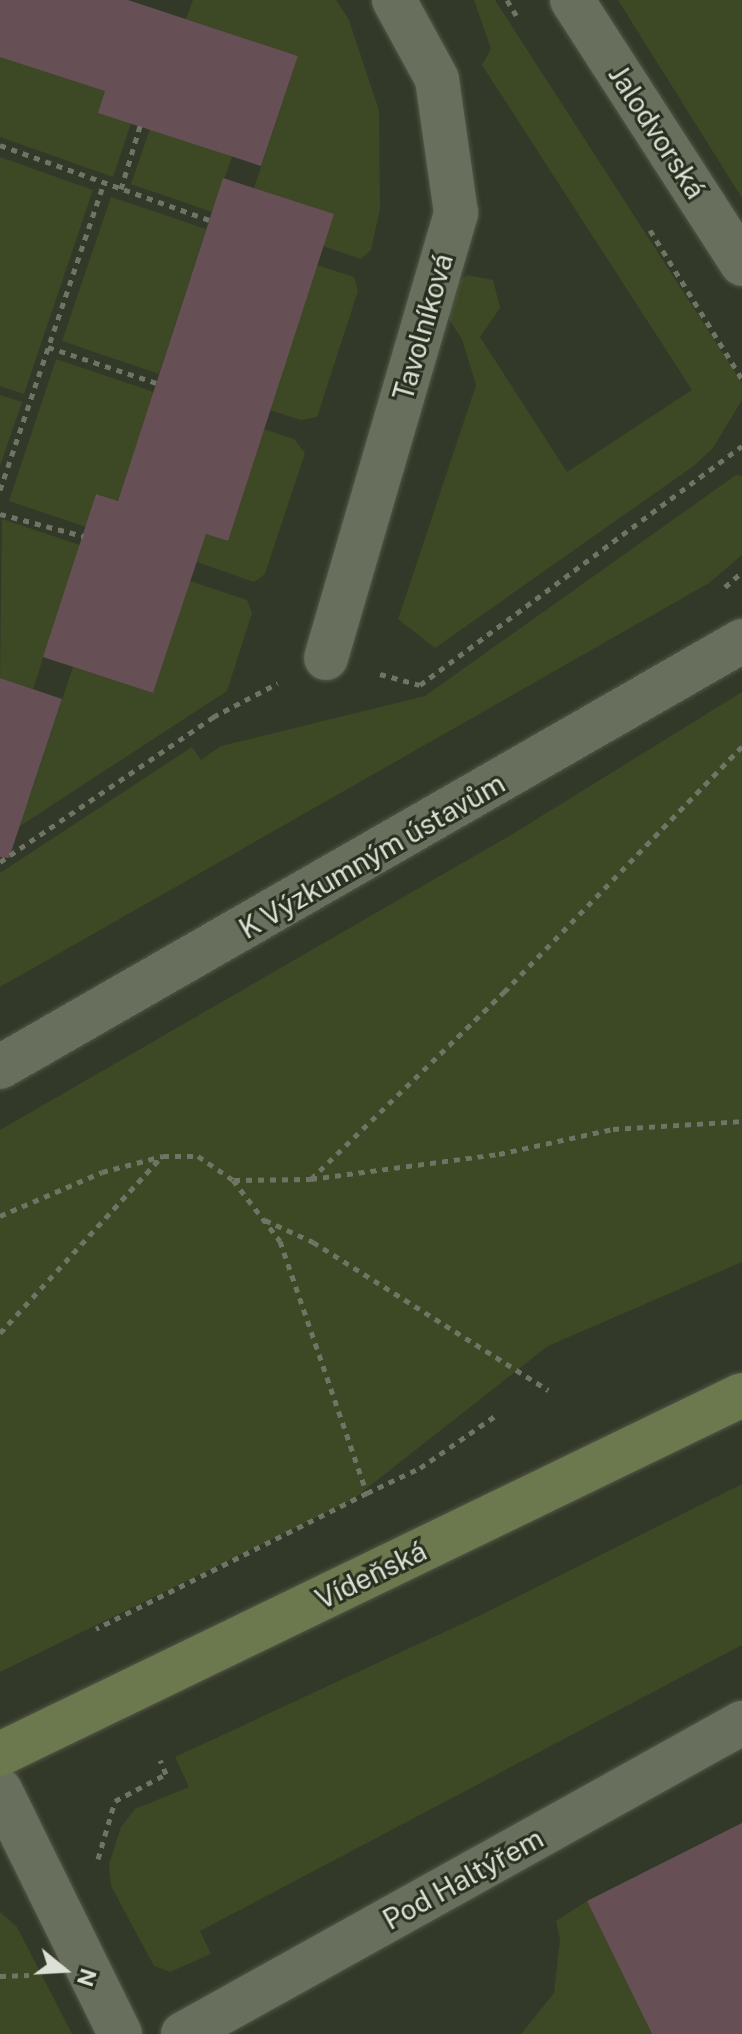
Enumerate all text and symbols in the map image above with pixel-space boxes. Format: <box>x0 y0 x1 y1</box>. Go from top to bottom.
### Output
street label: Jalodvorská <box>601 59 713 205</box>
street label: Tavolníková <box>386 250 460 404</box>
street label: K Výzkumným ústavům <box>233 766 511 946</box>
street label: Vídeňská <box>310 1534 432 1616</box>
street label: Pod Haltýřem <box>377 1821 549 1937</box>
north arrow <box>24 1930 104 2010</box>
text: N <box>72 1965 102 1990</box>

